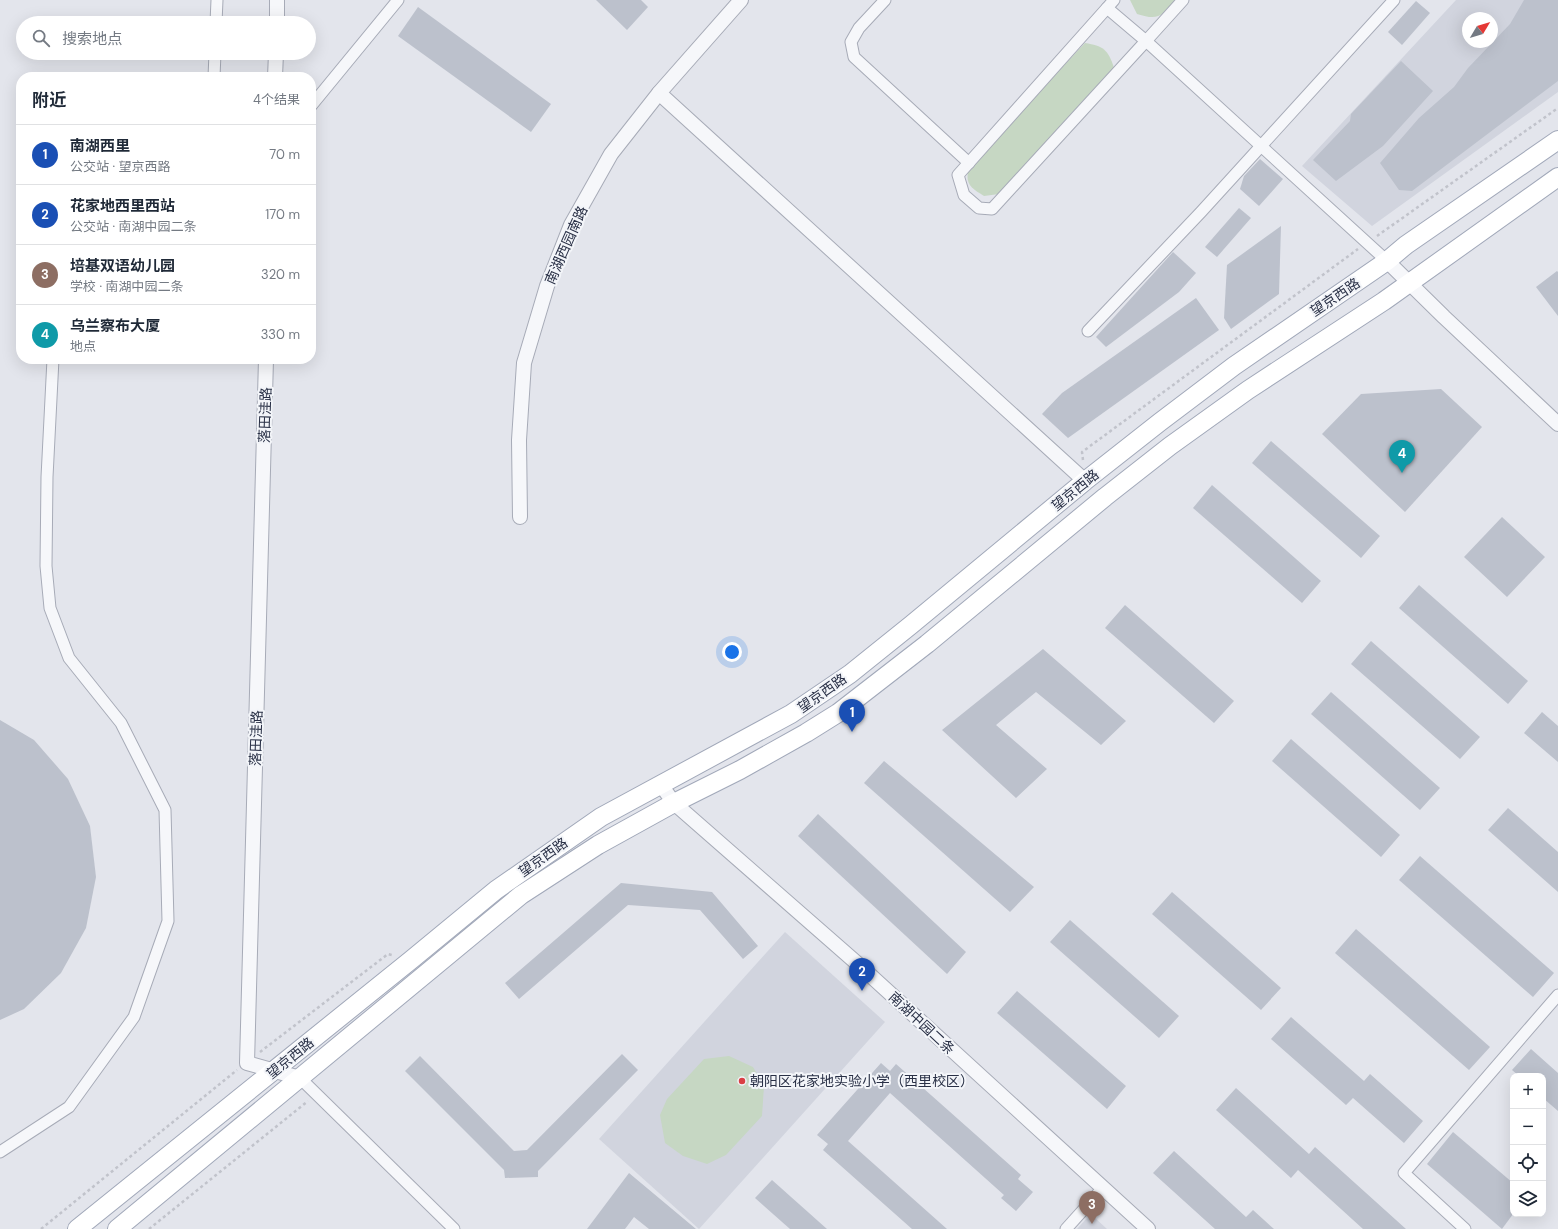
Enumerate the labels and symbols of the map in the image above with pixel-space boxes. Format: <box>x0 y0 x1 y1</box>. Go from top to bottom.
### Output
north arrow <box>1462 12 1498 48</box>
street label: 南湖西园南路 <box>541 203 591 287</box>
street label: 望京西路 <box>1307 274 1363 320</box>
street label: 落田洼路 <box>255 387 275 443</box>
pin: 4 <box>1389 440 1415 473</box>
street label: 望京西路 <box>1048 465 1102 515</box>
your location <box>722 642 742 662</box>
street label: 望京西路 <box>794 670 850 716</box>
pin: 1 <box>839 699 865 732</box>
street label: 落田洼路 <box>246 710 266 766</box>
street label: 望京西路 <box>515 834 571 880</box>
pin: 2 <box>849 958 875 991</box>
street label: 南湖中园二条 <box>885 988 959 1058</box>
street label: 望京西路 <box>263 1033 317 1083</box>
place label: 朝阳区花家地实验小学（西里校区） <box>750 1072 974 1090</box>
marker: 朝阳区花家地实验小学（西里校区） <box>737 1076 747 1086</box>
pin: 3 <box>1079 1191 1105 1224</box>

